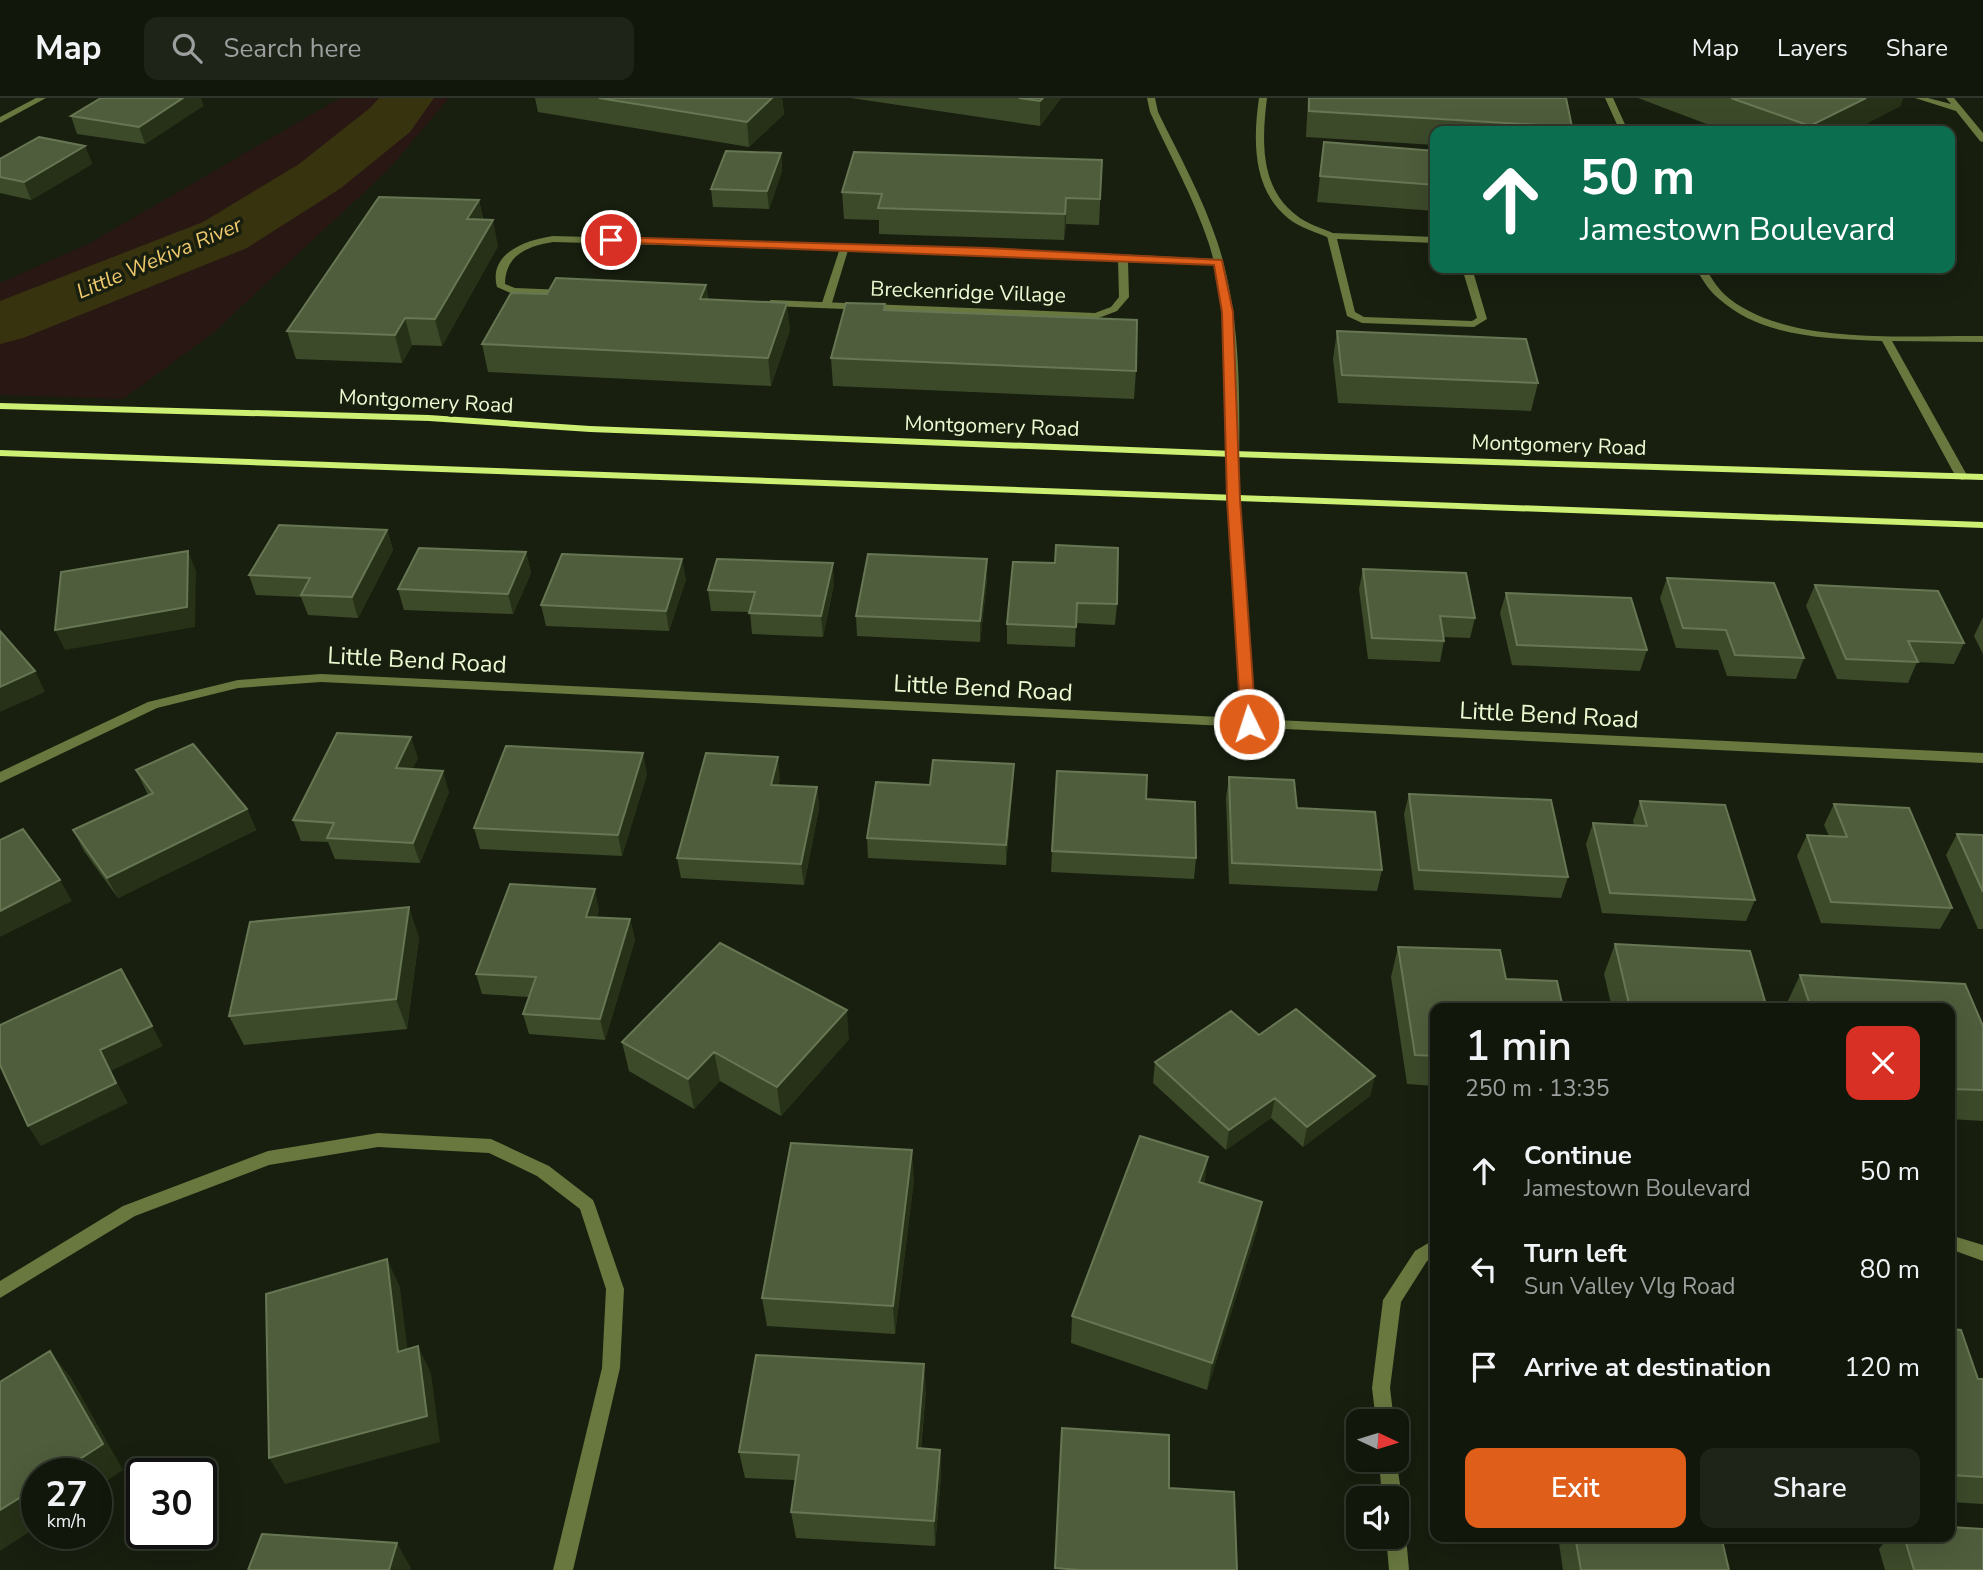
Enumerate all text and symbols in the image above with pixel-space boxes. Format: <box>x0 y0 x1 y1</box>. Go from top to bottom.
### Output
search box <box>144 17 634 80</box>
text: Map <box>35 26 102 71</box>
icon: search <box>168 29 206 67</box>
text: Search here <box>224 31 361 66</box>
text: Map <box>1692 32 1739 64</box>
text: Layers <box>1777 32 1848 64</box>
text: Share <box>1886 32 1948 64</box>
text: 50 m <box>1580 144 1695 211</box>
icon: ahead <box>1465 154 1556 245</box>
text: Jamestown Boulevard <box>1580 208 1895 251</box>
water label: Little Wekiva River <box>72 210 246 306</box>
pin <box>581 210 641 270</box>
icon: arrive <box>592 221 630 259</box>
street label: Breckenridge Village <box>870 275 1066 309</box>
street label: Montgomery Road <box>338 382 514 420</box>
street label: Montgomery Road <box>904 409 1080 443</box>
street label: Montgomery Road <box>1471 428 1647 462</box>
street label: Little Bend Road <box>326 639 508 681</box>
street label: Little Bend Road <box>892 667 1074 709</box>
position arrow <box>1212 687 1286 761</box>
street label: Little Bend Road <box>1458 694 1640 736</box>
text: 1 min <box>1465 1018 1572 1075</box>
button: close <box>1846 1026 1920 1100</box>
text: 250 m · 13:35 <box>1465 1073 1610 1104</box>
text: Continue <box>1524 1138 1632 1173</box>
icon: ahead <box>1465 1152 1503 1190</box>
text: 50 m <box>1860 1154 1920 1189</box>
text: Jamestown Boulevard <box>1524 1173 1751 1204</box>
text: Turn left <box>1524 1236 1627 1271</box>
icon: left <box>1465 1250 1503 1288</box>
text: 80 m <box>1860 1252 1920 1287</box>
text: Sun Valley Vlg Road <box>1524 1271 1736 1302</box>
icon: arrive <box>1465 1348 1503 1386</box>
text: Arrive at destination <box>1524 1350 1771 1385</box>
text: 120 m <box>1844 1350 1920 1385</box>
north arrow <box>1346 1409 1409 1472</box>
map controls <box>1346 1409 1409 1549</box>
button: Exit <box>1465 1448 1686 1528</box>
button: Share <box>1700 1448 1920 1528</box>
speed limit sign: 30 <box>126 1458 217 1549</box>
text: 27 <box>45 1471 88 1518</box>
button: sound <box>1346 1486 1409 1549</box>
text: km/h <box>47 1509 86 1533</box>

